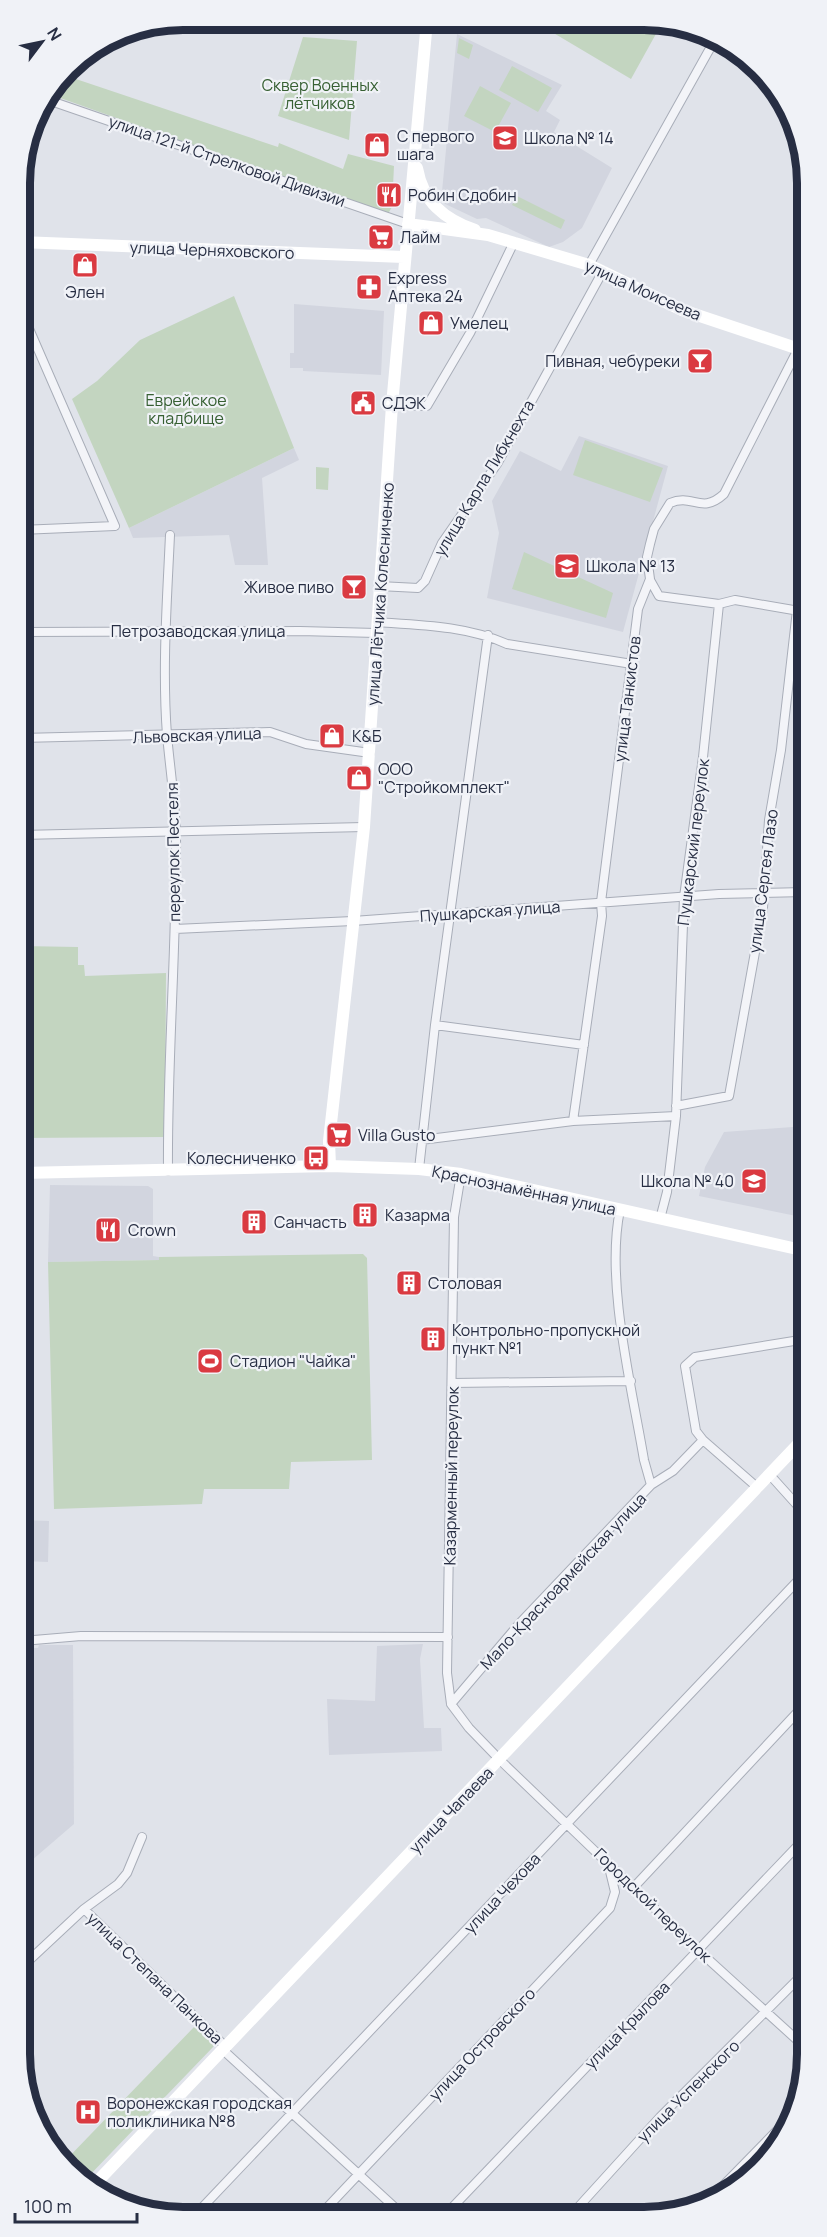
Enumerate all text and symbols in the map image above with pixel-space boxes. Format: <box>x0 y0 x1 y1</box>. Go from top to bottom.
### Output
north arrow <box>12 12 72 72</box>
text: N <box>42 23 67 45</box>
park label: Сквер Военных лётчиков <box>262 74 379 114</box>
street label: улица 121-й Стрелковой Дивизии <box>106 110 348 212</box>
school or university icon: Школа № 14 <box>490 123 520 153</box>
place label: С первого шага <box>397 125 474 165</box>
place label: Школа № 14 <box>524 127 614 149</box>
shop icon: С первого шага <box>362 130 392 160</box>
restaurant icon: Робин Сдобин <box>374 180 404 210</box>
place label: Робин Сдобин <box>408 184 517 206</box>
supermarket icon: Лайм <box>366 222 396 252</box>
place label: Лайм <box>400 226 440 248</box>
street label: улица Черняховского <box>129 236 295 264</box>
shop icon: Элен <box>70 250 100 280</box>
street label: улица Моисеева <box>581 254 705 326</box>
place label: Express Аптека 24 <box>388 267 463 307</box>
pharmacy icon: Express Аптека 24 <box>354 272 384 302</box>
place label: Элен <box>65 281 105 303</box>
shop icon: Умелец <box>416 308 446 338</box>
place label: Умелец <box>450 312 508 334</box>
bar icon: Пивная, чебуреки <box>685 346 715 376</box>
place label: Пивная, чебуреки <box>545 350 680 372</box>
public building icon: СДЭК <box>348 388 378 418</box>
park label: Еврейское кладбище <box>145 389 227 429</box>
place label: СДЭК <box>382 392 426 414</box>
street label: улица Карла Либкнехта <box>429 396 539 560</box>
street label: улица Лётчика Колесниченко <box>361 482 399 706</box>
school or university icon: Школа № 13 <box>552 551 582 581</box>
place label: Школа № 13 <box>586 555 675 577</box>
bar icon: Живое пиво <box>339 572 369 602</box>
place label: Живое пиво <box>244 576 334 598</box>
street label: Петрозаводская улица <box>111 620 285 642</box>
street label: улица Танкистов <box>608 634 646 763</box>
shop icon: К&Б <box>317 721 347 751</box>
street label: Львовская улица <box>132 722 262 748</box>
place label: К&Б <box>352 725 382 747</box>
street label: Пушкарский переулок <box>672 756 714 927</box>
place label: ООО "Стройкомплект" <box>378 758 510 798</box>
shop icon: ООО "Стройкомплект" <box>344 763 374 793</box>
street label: переулок Пестеля <box>161 782 185 922</box>
street label: улица Сергея Лазо <box>743 808 783 954</box>
street label: Пушкарская улица <box>419 895 561 927</box>
supermarket icon: Villa Gusto <box>324 1120 354 1150</box>
place label: Villa Gusto <box>358 1124 435 1146</box>
bus stop icon: Колесниченко <box>301 1143 331 1173</box>
place label: Колесниченко <box>187 1147 296 1169</box>
street label: Краснознамённая улица <box>430 1160 618 1220</box>
school or university icon: Школа № 40 <box>739 1166 769 1196</box>
place label: Школа № 40 <box>641 1170 734 1192</box>
building icon: Казарма <box>350 1200 380 1230</box>
place label: Казарма <box>385 1204 450 1226</box>
building icon: Санчасть <box>239 1207 269 1237</box>
place label: Санчасть <box>274 1211 347 1233</box>
restaurant icon: Crown <box>93 1215 123 1245</box>
place label: Crown <box>128 1219 176 1241</box>
building icon: Столовая <box>394 1268 424 1298</box>
place label: Столовая <box>428 1272 502 1294</box>
place label: Контрольно-пропускной пункт №1 <box>452 1319 640 1359</box>
building icon: Контрольно-пропускной пункт №1 <box>418 1324 448 1354</box>
sports icon: Стадион "Чайка" <box>195 1346 225 1376</box>
place label: Стадион "Чайка" <box>230 1350 356 1372</box>
street label: Казарменный переулок <box>438 1385 464 1566</box>
street label: Мало-Красноармейская улица <box>475 1488 651 1674</box>
street label: улица Чапаева <box>404 1762 498 1858</box>
street label: Городской переулок <box>589 1843 717 1968</box>
street label: улица Чехова <box>459 1848 545 1938</box>
street label: улица Степана Панкова <box>82 1907 228 2049</box>
street label: улица Крылова <box>579 1976 675 2074</box>
street label: улица Островского <box>424 1983 540 2105</box>
street label: улица Успенского <box>632 2035 744 2147</box>
place label: Воронежская городская поликлиника №8 <box>107 2092 292 2132</box>
hospital icon: Воронежская городская поликлиника №8 <box>73 2097 103 2127</box>
scale bar <box>15 2186 136 2224</box>
text: 100 m <box>24 2194 72 2218</box>

